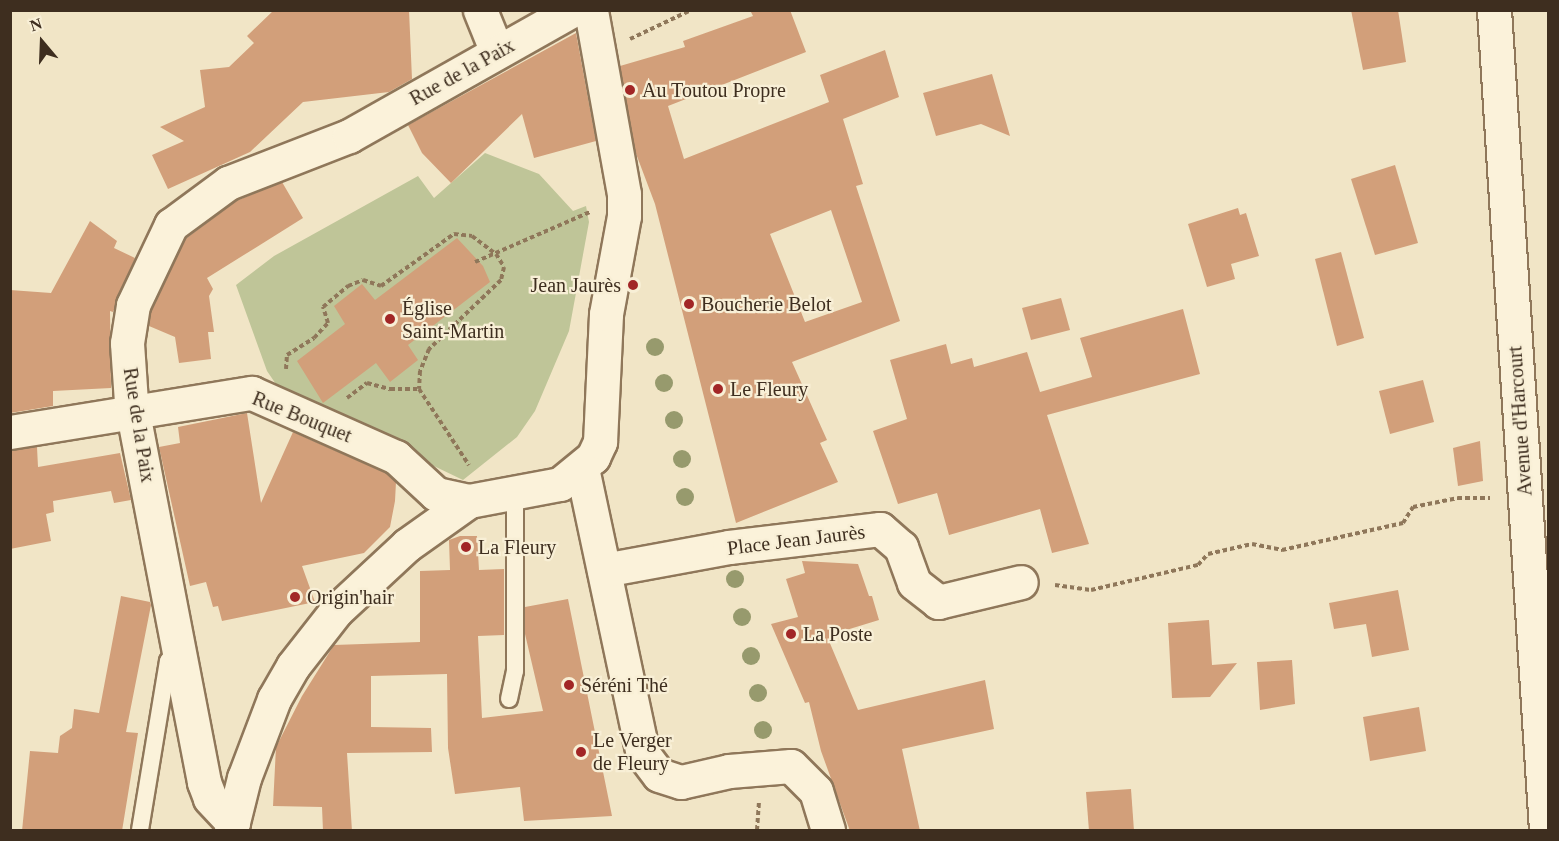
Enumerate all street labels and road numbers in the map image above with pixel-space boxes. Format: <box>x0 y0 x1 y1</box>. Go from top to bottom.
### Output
street label: Rue de la Paix <box>405 33 519 111</box>
street label: Avenue d'Harcourt <box>1503 345 1537 497</box>
street label: Rue de la Paix <box>118 366 160 484</box>
street label: Rue Bouquet <box>249 386 355 448</box>
street label: Place Jean Jaurès <box>726 520 866 560</box>

